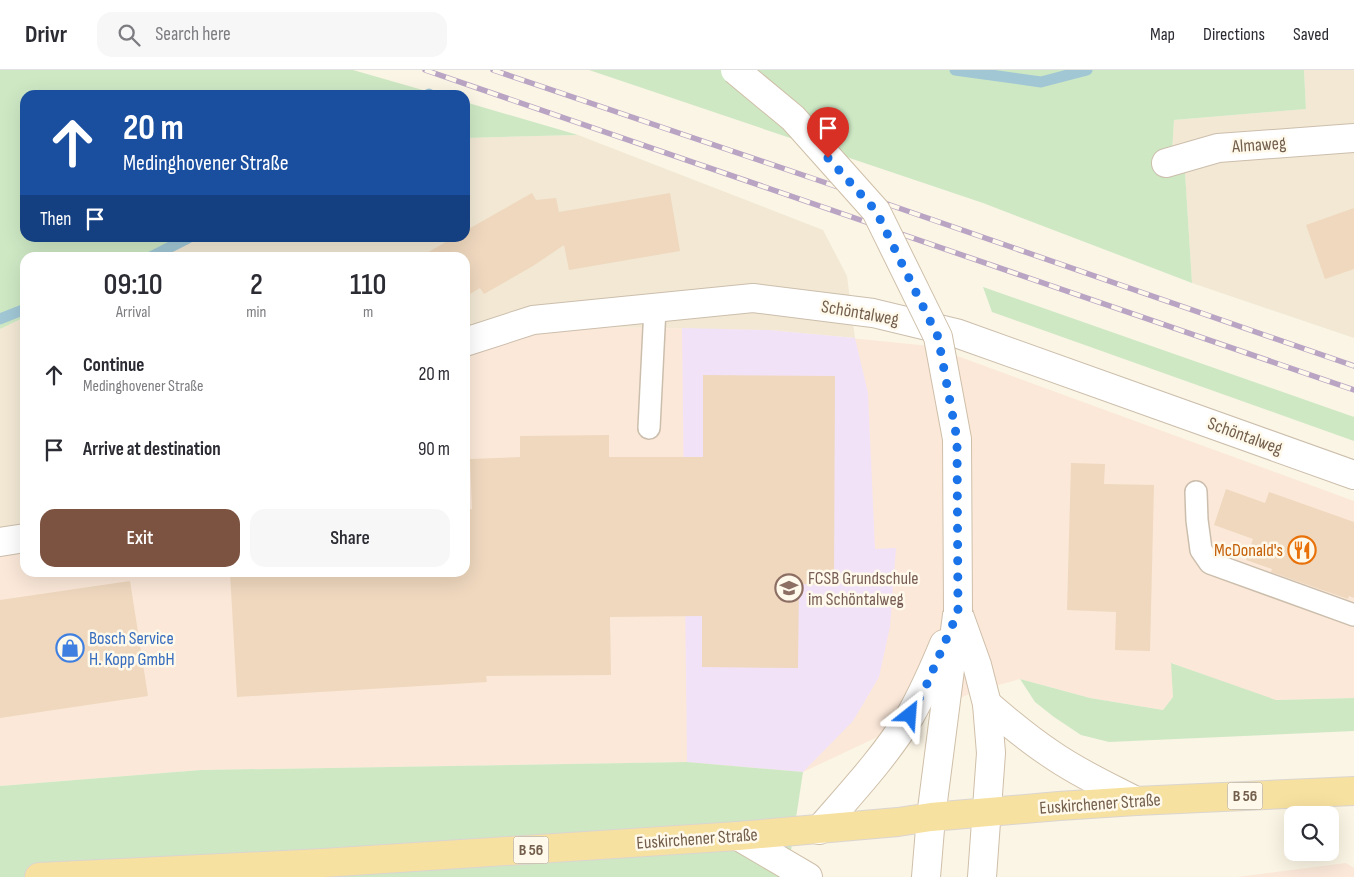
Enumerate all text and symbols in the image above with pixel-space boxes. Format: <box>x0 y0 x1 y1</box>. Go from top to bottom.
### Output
search box <box>97 12 447 57</box>
text: Drivr <box>25 20 67 49</box>
icon: search <box>115 21 143 49</box>
text: Search here <box>155 23 231 46</box>
text: Map <box>1150 24 1175 45</box>
text: Directions <box>1203 24 1265 45</box>
text: Saved <box>1293 24 1329 45</box>
text: 20 m <box>123 107 184 150</box>
pin <box>807 107 849 158</box>
icon: ahead <box>40 110 105 175</box>
icon: arrive <box>814 114 842 142</box>
street label: Almaweg <box>1230 133 1287 157</box>
text: Medinghovener Straße <box>123 150 289 177</box>
icon: arrive <box>81 205 109 233</box>
text: Then <box>40 208 71 231</box>
text: 09:10 <box>104 267 163 303</box>
text: 2 <box>250 267 263 303</box>
text: 110 <box>350 267 386 303</box>
street label: Schöntalweg <box>820 296 900 330</box>
text: Arrival <box>116 303 150 322</box>
text: min <box>246 303 266 322</box>
text: m <box>363 303 373 322</box>
text: Continue <box>83 354 144 377</box>
icon: ahead <box>40 361 68 389</box>
text: 20 m <box>418 363 450 386</box>
text: Medinghovener Straße <box>83 377 203 396</box>
street label: Schöntalweg <box>1205 413 1285 459</box>
icon: arrive <box>40 436 68 464</box>
text: Arrive at destination <box>83 438 221 461</box>
text: 90 m <box>418 438 450 461</box>
button: Exit <box>40 509 240 567</box>
button: Share <box>250 509 450 567</box>
restaurant icon: McDonald's <box>1287 535 1317 565</box>
place label: McDonald's <box>1214 540 1283 561</box>
place label: FCSB Grundschule im Schöntalweg <box>808 568 919 610</box>
school or university icon: FCSB Grundschule im Schöntalweg <box>774 573 804 603</box>
place label: Bosch Service H. Kopp GmbH <box>89 628 175 670</box>
shop icon: Bosch Service H. Kopp GmbH <box>55 633 85 663</box>
position arrow <box>883 688 935 740</box>
road number: B 56 <box>1228 782 1262 809</box>
street label: Euskirchener Straße <box>1039 789 1161 819</box>
map controls <box>1284 806 1339 861</box>
button: search <box>1284 806 1339 861</box>
street label: Euskirchener Straße <box>636 824 758 854</box>
road number: B 56 <box>514 836 548 864</box>

